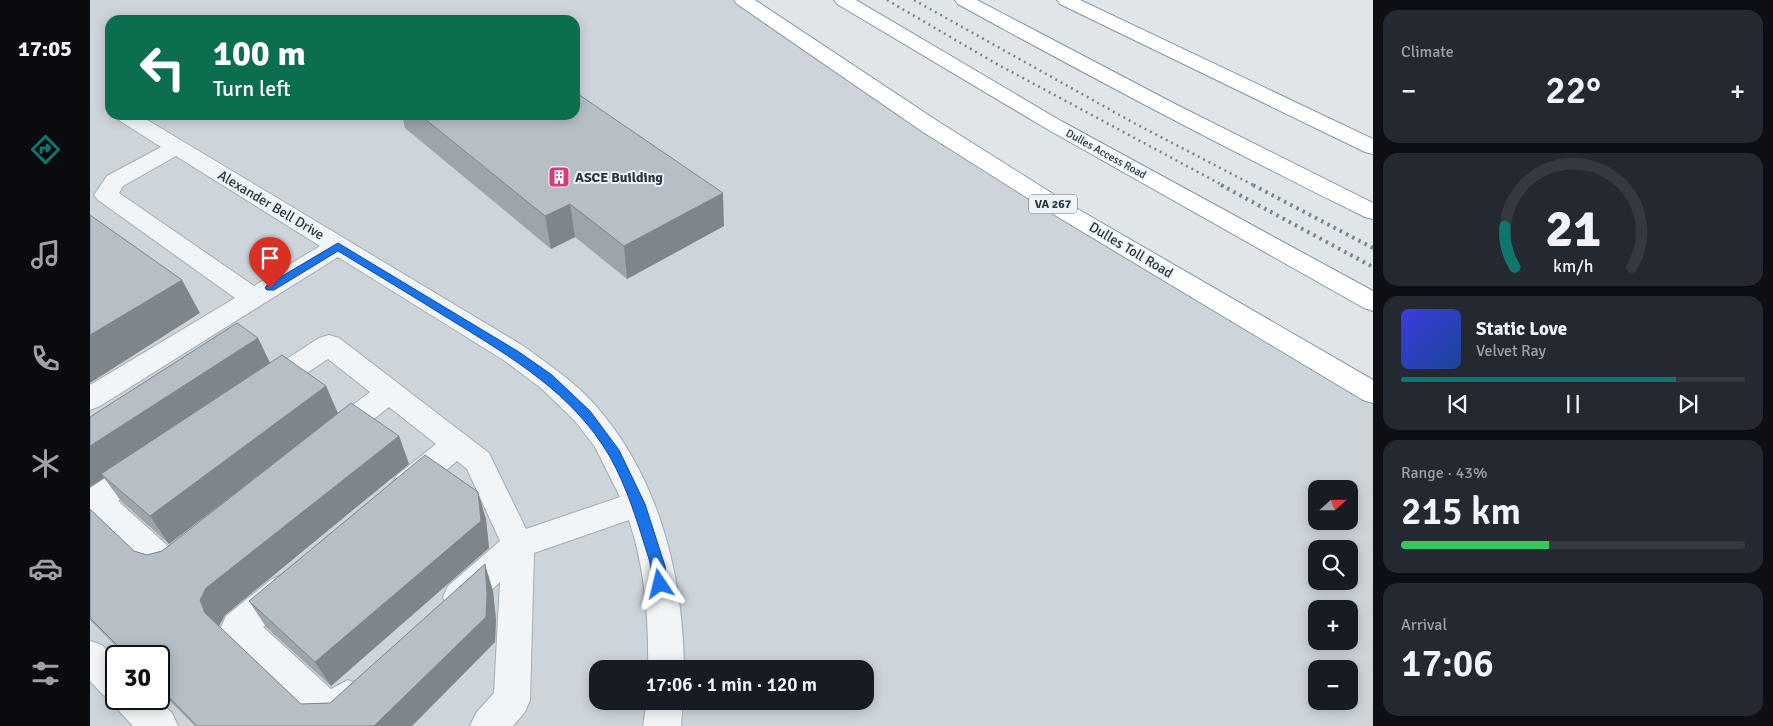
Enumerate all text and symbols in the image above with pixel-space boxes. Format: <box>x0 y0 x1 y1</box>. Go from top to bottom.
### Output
text: 100 m <box>213 32 306 75</box>
text: 17:05 <box>18 35 72 62</box>
icon: left <box>130 35 195 100</box>
text: Climate <box>1401 42 1454 62</box>
text: 22° <box>1545 67 1601 114</box>
text: − <box>1401 74 1416 108</box>
text: + <box>1730 74 1745 108</box>
text: Turn left <box>213 75 291 102</box>
street label: Dulles Access Road <box>1063 126 1149 182</box>
icon: directions <box>28 132 63 167</box>
building icon: ASCE Building <box>547 165 571 189</box>
street label: Alexander Bell Drive <box>215 167 327 243</box>
place label: ASCE Building <box>575 169 663 186</box>
road number: VA 267 <box>1029 194 1077 213</box>
text: 21 <box>1545 197 1601 261</box>
street label: Dulles Toll Road <box>1086 218 1176 282</box>
icon: music <box>28 237 63 272</box>
pin <box>249 237 291 288</box>
icon: arrive <box>256 244 284 272</box>
text: km/h <box>1553 255 1593 277</box>
text: Static Love <box>1476 317 1567 341</box>
icon: phone <box>28 341 63 376</box>
text: Velvet Ray <box>1476 341 1546 361</box>
icon: previous <box>1444 390 1472 418</box>
icon: pause <box>1559 390 1587 418</box>
icon: next <box>1674 390 1702 418</box>
icon: climate <box>28 446 63 481</box>
text: Range · 43% <box>1401 463 1487 483</box>
north arrow <box>1308 480 1358 530</box>
map controls <box>1308 480 1358 710</box>
text: 215 km <box>1401 488 1521 535</box>
button: search <box>1308 540 1358 590</box>
icon: car <box>28 551 63 586</box>
position arrow <box>633 557 685 609</box>
button: + <box>1308 600 1358 650</box>
text: Arrival <box>1401 615 1447 635</box>
text: 17:06 <box>1401 640 1494 687</box>
speed limit sign: 30 <box>105 645 170 710</box>
icon: filters <box>28 656 63 691</box>
button: − <box>1308 660 1358 710</box>
text: 17:06 · 1 min · 120 m <box>646 673 817 697</box>

